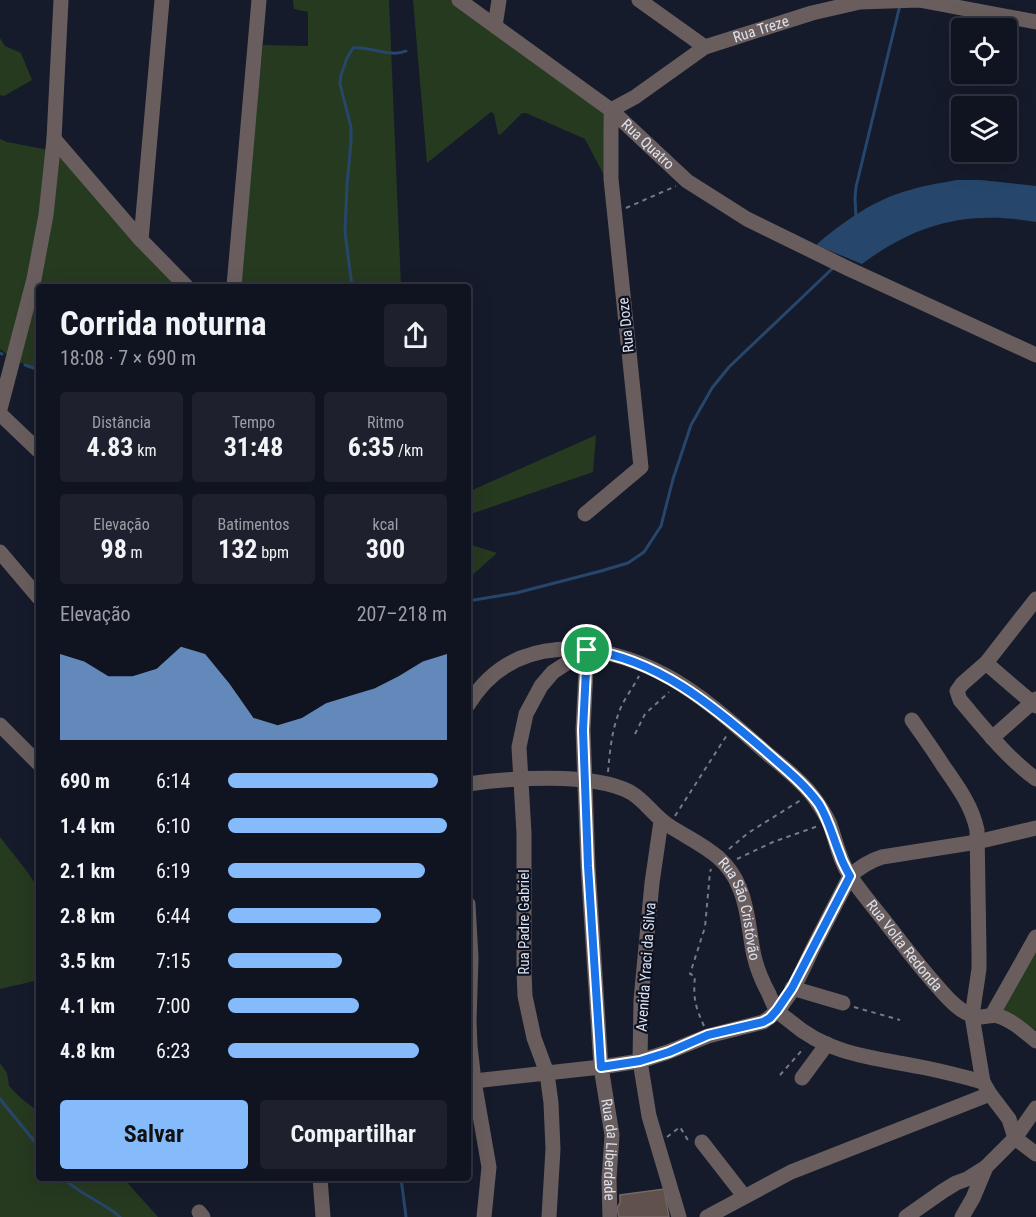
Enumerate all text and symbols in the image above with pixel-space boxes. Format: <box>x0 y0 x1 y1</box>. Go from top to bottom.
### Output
street label: Rua Treze <box>731 12 791 47</box>
map controls <box>951 18 1017 162</box>
button: locate <box>951 18 1017 84</box>
button: layers <box>951 96 1017 162</box>
street label: Rua Quatro <box>618 115 678 173</box>
street label: Rua Doze <box>614 297 638 353</box>
text: Corrida noturna <box>60 304 267 343</box>
button: share <box>384 304 447 367</box>
text: 18:08 · 7 × 690 m <box>60 346 196 370</box>
text: Distância <box>92 413 151 432</box>
text: Tempo <box>232 413 275 432</box>
text: Ritmo <box>367 413 404 432</box>
text: 4.83 <box>87 432 134 462</box>
text: 31:48 <box>224 432 283 462</box>
text: 6:35 <box>348 432 394 462</box>
text: km <box>134 441 156 460</box>
text: /km <box>394 441 423 460</box>
text: Elevação <box>93 515 150 534</box>
text: Batimentos <box>217 515 290 534</box>
text: kcal <box>373 515 398 534</box>
text: 98 <box>101 534 127 564</box>
text: 132 <box>218 534 257 564</box>
text: 300 <box>366 534 405 564</box>
text: m <box>127 543 143 562</box>
text: bpm <box>257 543 289 562</box>
text: Elevação <box>60 602 131 626</box>
text: 207–218 m <box>357 602 447 626</box>
pin <box>561 624 612 675</box>
icon: arrive <box>570 633 603 666</box>
text: 690 m <box>60 769 110 793</box>
text: 6:14 <box>156 769 190 793</box>
text: 1.4 km <box>60 814 115 838</box>
text: 6:10 <box>156 814 190 838</box>
street label: Rua São Cristóvão <box>714 854 764 962</box>
text: 2.1 km <box>60 859 115 883</box>
text: 6:19 <box>156 859 190 883</box>
street label: Rua Padre Gabriel <box>515 869 533 975</box>
street label: Rua Volta Redonda <box>862 896 946 995</box>
street label: Avenida Yraci da Silva <box>633 902 659 1032</box>
text: 2.8 km <box>60 904 115 928</box>
text: 6:44 <box>156 904 190 928</box>
text: 3.5 km <box>60 949 115 973</box>
text: 7:15 <box>156 949 190 973</box>
text: 4.1 km <box>60 994 115 1018</box>
text: 7:00 <box>156 994 190 1018</box>
text: 4.8 km <box>60 1039 115 1063</box>
text: 6:23 <box>156 1039 190 1063</box>
street label: Rua da Liberdade <box>597 1097 621 1201</box>
button: Salvar <box>60 1100 248 1169</box>
button: Compartilhar <box>260 1100 447 1169</box>

